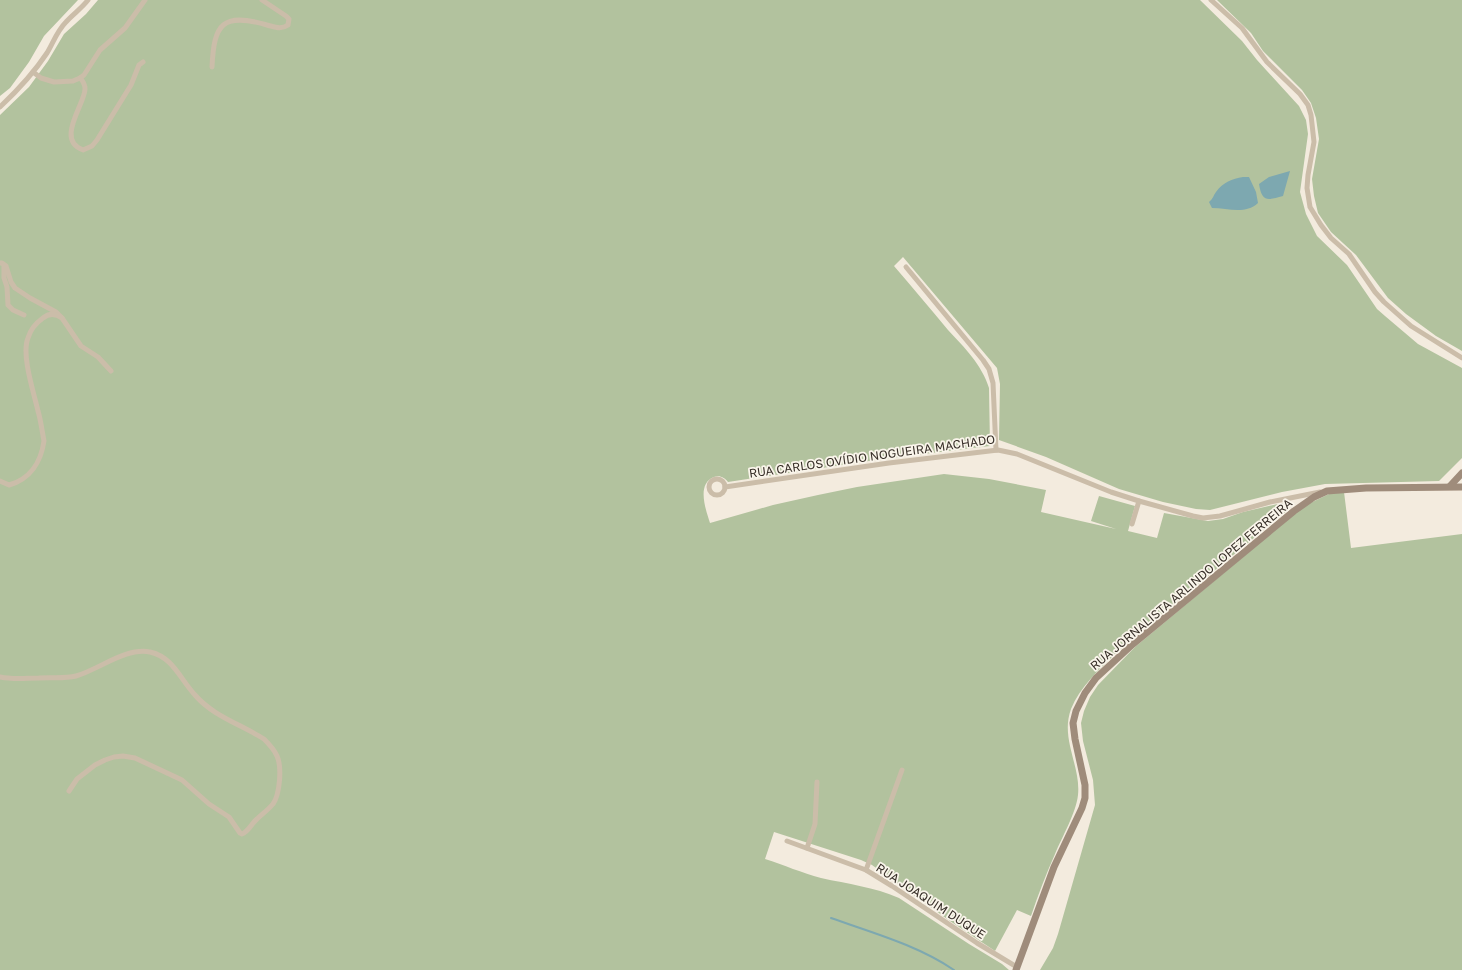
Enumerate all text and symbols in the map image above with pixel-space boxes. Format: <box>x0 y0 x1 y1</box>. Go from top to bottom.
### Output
street label: RUA CARLOS OVÍDIO NOGUEIRA MACHADO <box>748 431 996 481</box>
street label: RUA JORNALISTA ARLINDO LOPEZ FERREIRA <box>1087 495 1295 673</box>
street label: RUA JOAQUIM DUQUE <box>873 860 989 942</box>

